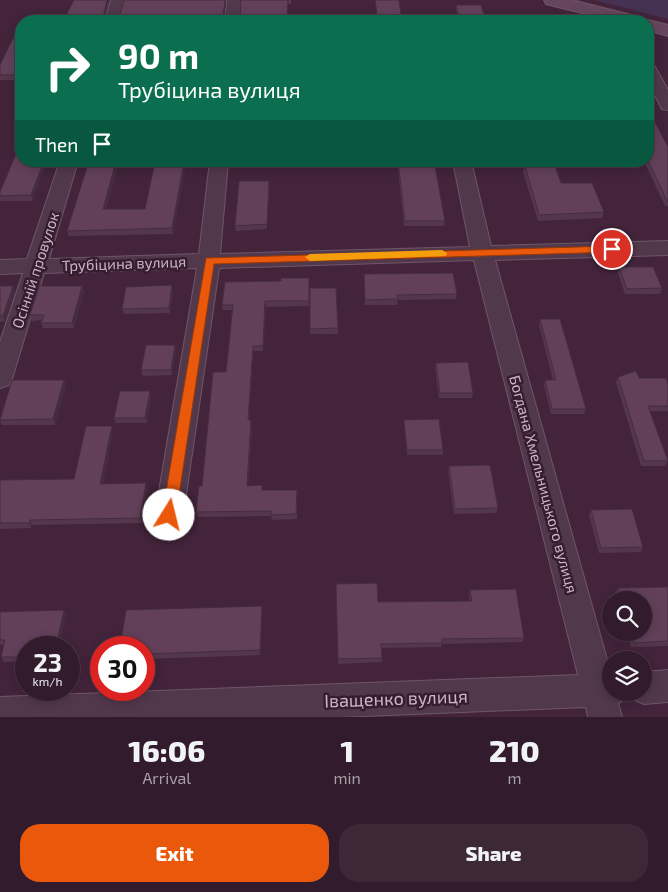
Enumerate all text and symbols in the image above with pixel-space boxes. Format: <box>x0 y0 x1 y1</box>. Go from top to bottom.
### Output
text: 90 m <box>118 34 199 76</box>
icon: right <box>35 35 100 100</box>
text: Трубіцина вулиця <box>118 76 301 102</box>
icon: arrive <box>88 130 116 158</box>
text: Then <box>35 133 78 156</box>
street label: Осінній провулок <box>8 210 63 331</box>
pin <box>591 228 633 270</box>
icon: arrive <box>598 235 626 263</box>
street label: Трубіцина вулиця <box>61 252 187 275</box>
street label: Богдана Хмельницького вулиця <box>505 373 582 595</box>
position arrow <box>142 488 194 540</box>
map controls <box>602 591 652 701</box>
button: search <box>602 591 652 641</box>
speed limit sign: 30 <box>90 636 155 701</box>
text: 23 <box>33 647 62 677</box>
button: layers <box>602 651 652 701</box>
text: km/h <box>33 674 62 688</box>
street label: Іващенко вулиця <box>324 685 468 711</box>
text: 16:06 <box>128 732 205 768</box>
text: 1 <box>340 732 354 768</box>
text: 210 <box>489 732 540 768</box>
text: Arrival <box>142 768 191 787</box>
text: min <box>334 768 361 787</box>
text: m <box>507 768 521 787</box>
button: Exit <box>20 824 329 882</box>
button: Share <box>339 824 648 882</box>

